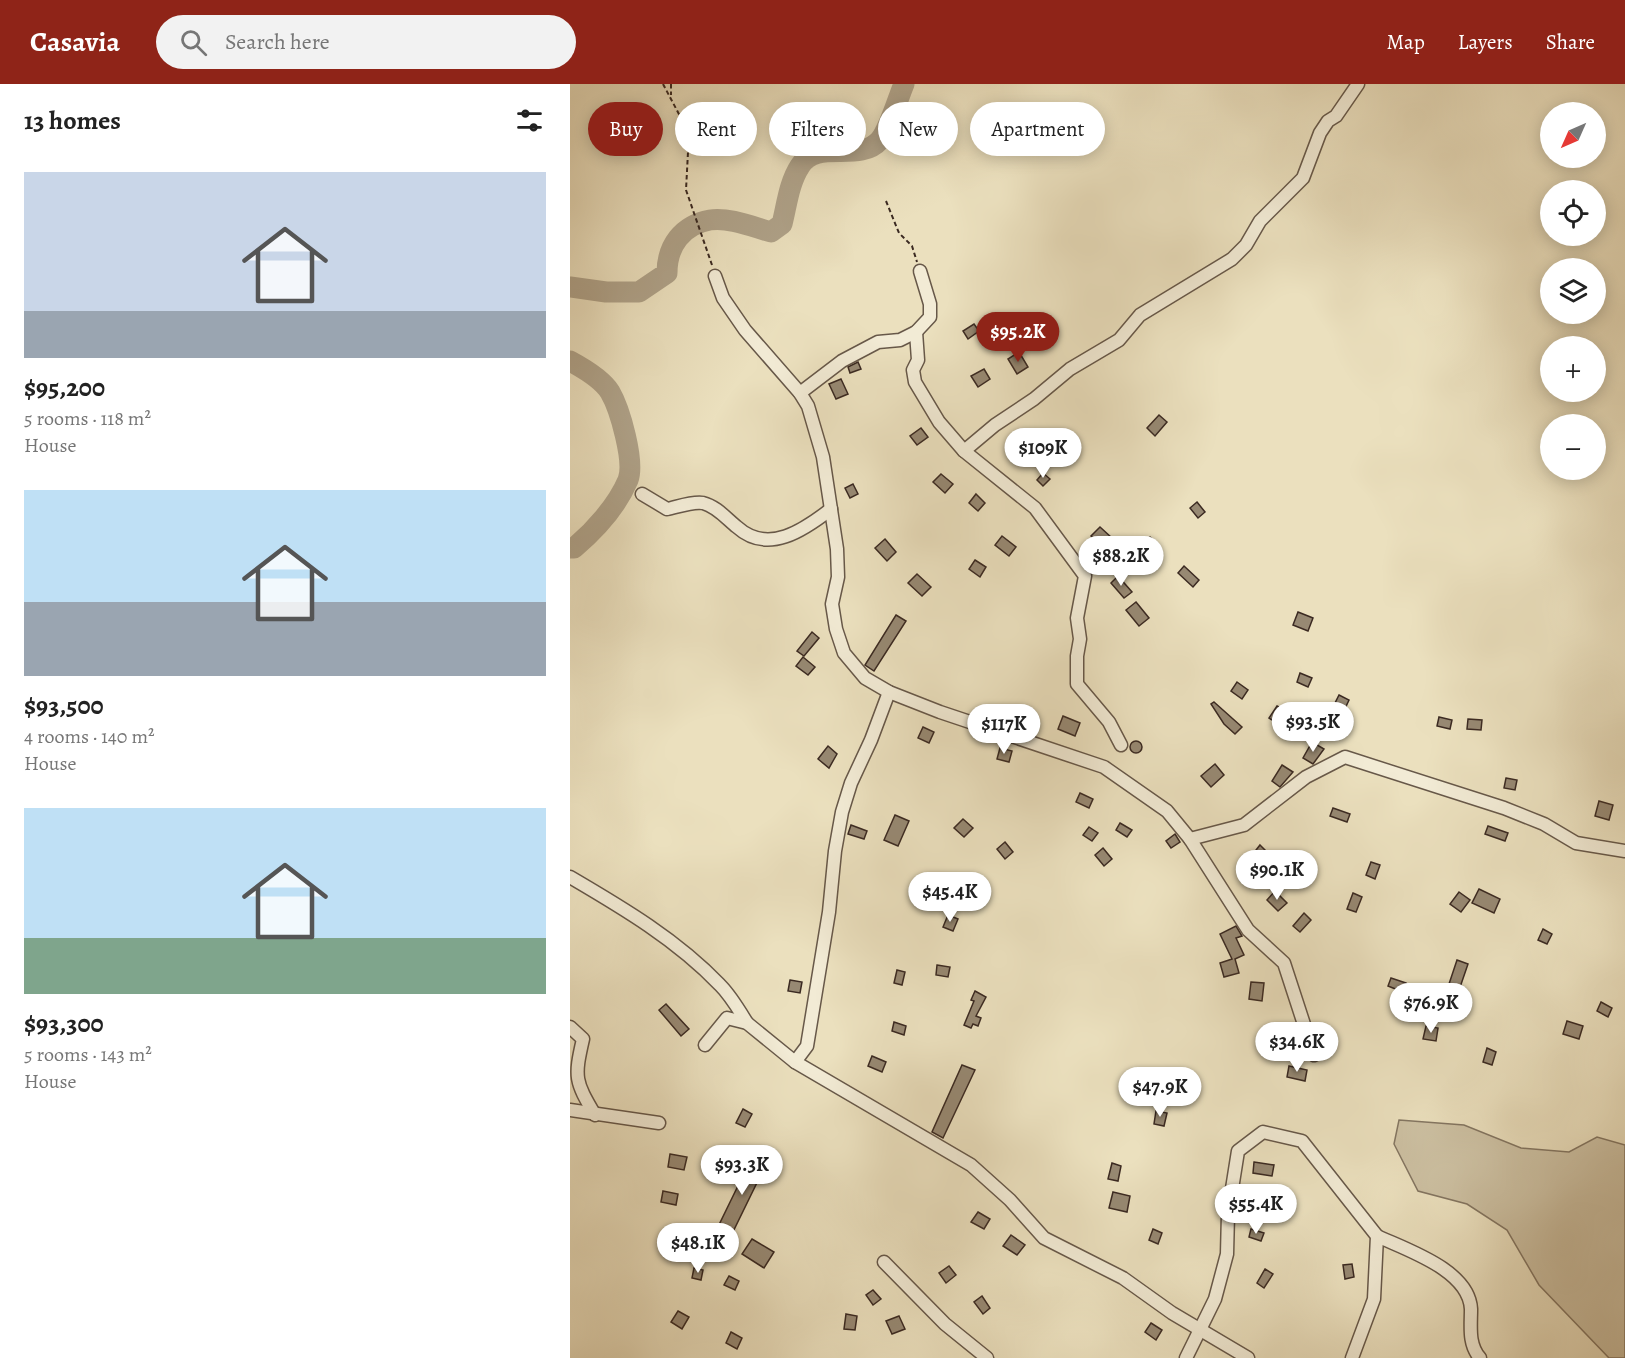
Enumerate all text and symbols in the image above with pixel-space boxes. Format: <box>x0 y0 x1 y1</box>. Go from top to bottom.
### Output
search box <box>156 15 576 69</box>
text: Casavia <box>30 23 120 61</box>
icon: search <box>177 26 210 59</box>
text: Search here <box>225 27 330 57</box>
text: Map <box>1386 28 1425 56</box>
text: Layers <box>1458 28 1513 56</box>
text: Share <box>1546 28 1595 56</box>
chip: Buy <box>588 102 663 156</box>
chip: Rent <box>675 102 757 156</box>
chip: Filters <box>769 102 866 156</box>
chip: New <box>878 102 958 156</box>
chip: Apartment <box>970 102 1105 156</box>
north arrow <box>1540 102 1606 168</box>
map controls <box>1540 102 1606 480</box>
text: 13 homes <box>24 103 121 138</box>
icon: filters <box>513 104 546 137</box>
button: locate <box>1540 180 1606 246</box>
icon: home <box>231 211 339 319</box>
button: layers <box>1540 258 1606 324</box>
pin: $95.2K <box>969 312 1067 363</box>
text: $95.2K <box>990 318 1046 345</box>
button: + <box>1540 336 1606 402</box>
text: $95,200 <box>24 370 105 405</box>
text: 5 rooms · 118 m² <box>24 405 151 432</box>
button: − <box>1540 414 1606 480</box>
pin: $109K <box>1001 428 1085 479</box>
text: House <box>24 432 76 459</box>
text: $109K <box>1019 434 1067 461</box>
icon: home <box>231 529 339 637</box>
pin: $88.2K <box>1072 536 1170 587</box>
text: $88.2K <box>1093 542 1149 569</box>
text: $93,500 <box>24 688 104 723</box>
pin: $93.5K <box>1264 702 1362 753</box>
pin: $117K <box>962 704 1046 755</box>
text: $93.5K <box>1286 708 1340 735</box>
text: $117K <box>981 710 1027 737</box>
text: 4 rooms · 140 m² <box>24 723 155 750</box>
text: House <box>24 750 76 777</box>
icon: home <box>231 847 339 955</box>
pin: $90.1K <box>1228 850 1326 901</box>
text: $90.1K <box>1250 856 1304 883</box>
pin: $45.4K <box>901 872 999 923</box>
text: $45.4K <box>922 878 978 905</box>
pin: $76.9K <box>1382 983 1480 1034</box>
text: $76.9K <box>1403 989 1459 1016</box>
text: $93,300 <box>24 1006 104 1041</box>
pin: $34.6K <box>1248 1022 1346 1073</box>
text: $34.6K <box>1269 1028 1325 1055</box>
text: 5 rooms · 143 m² <box>24 1041 152 1068</box>
pin: $47.9K <box>1111 1067 1209 1118</box>
text: House <box>24 1068 76 1095</box>
text: $47.9K <box>1132 1073 1188 1100</box>
pin: $93.3K <box>693 1145 791 1196</box>
text: $93.3K <box>715 1151 769 1178</box>
pin: $55.4K <box>1207 1184 1305 1235</box>
text: $55.4K <box>1229 1190 1283 1217</box>
pin: $48.1K <box>649 1223 747 1274</box>
text: $48.1K <box>671 1229 725 1256</box>

